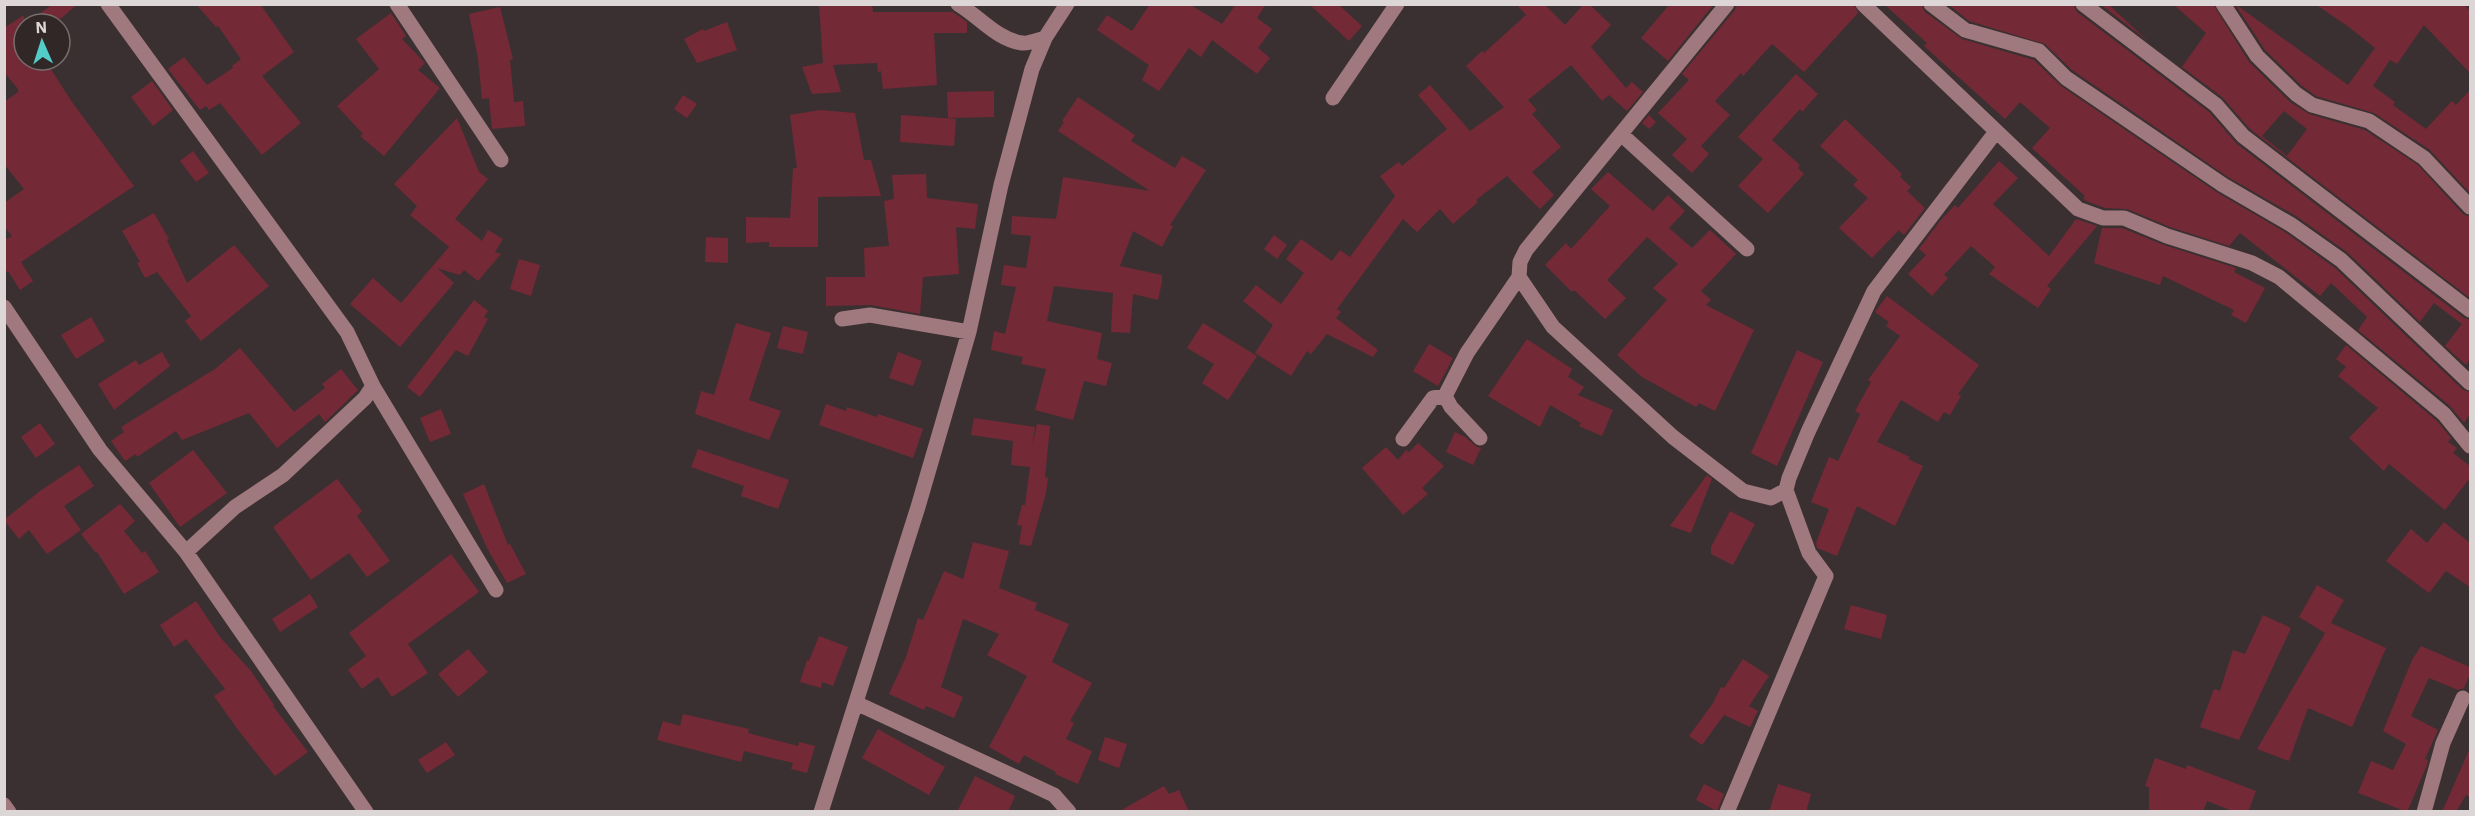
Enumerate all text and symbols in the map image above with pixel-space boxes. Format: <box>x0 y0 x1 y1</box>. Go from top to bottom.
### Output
north arrow <box>12 12 72 72</box>
text: N <box>35 17 48 37</box>

